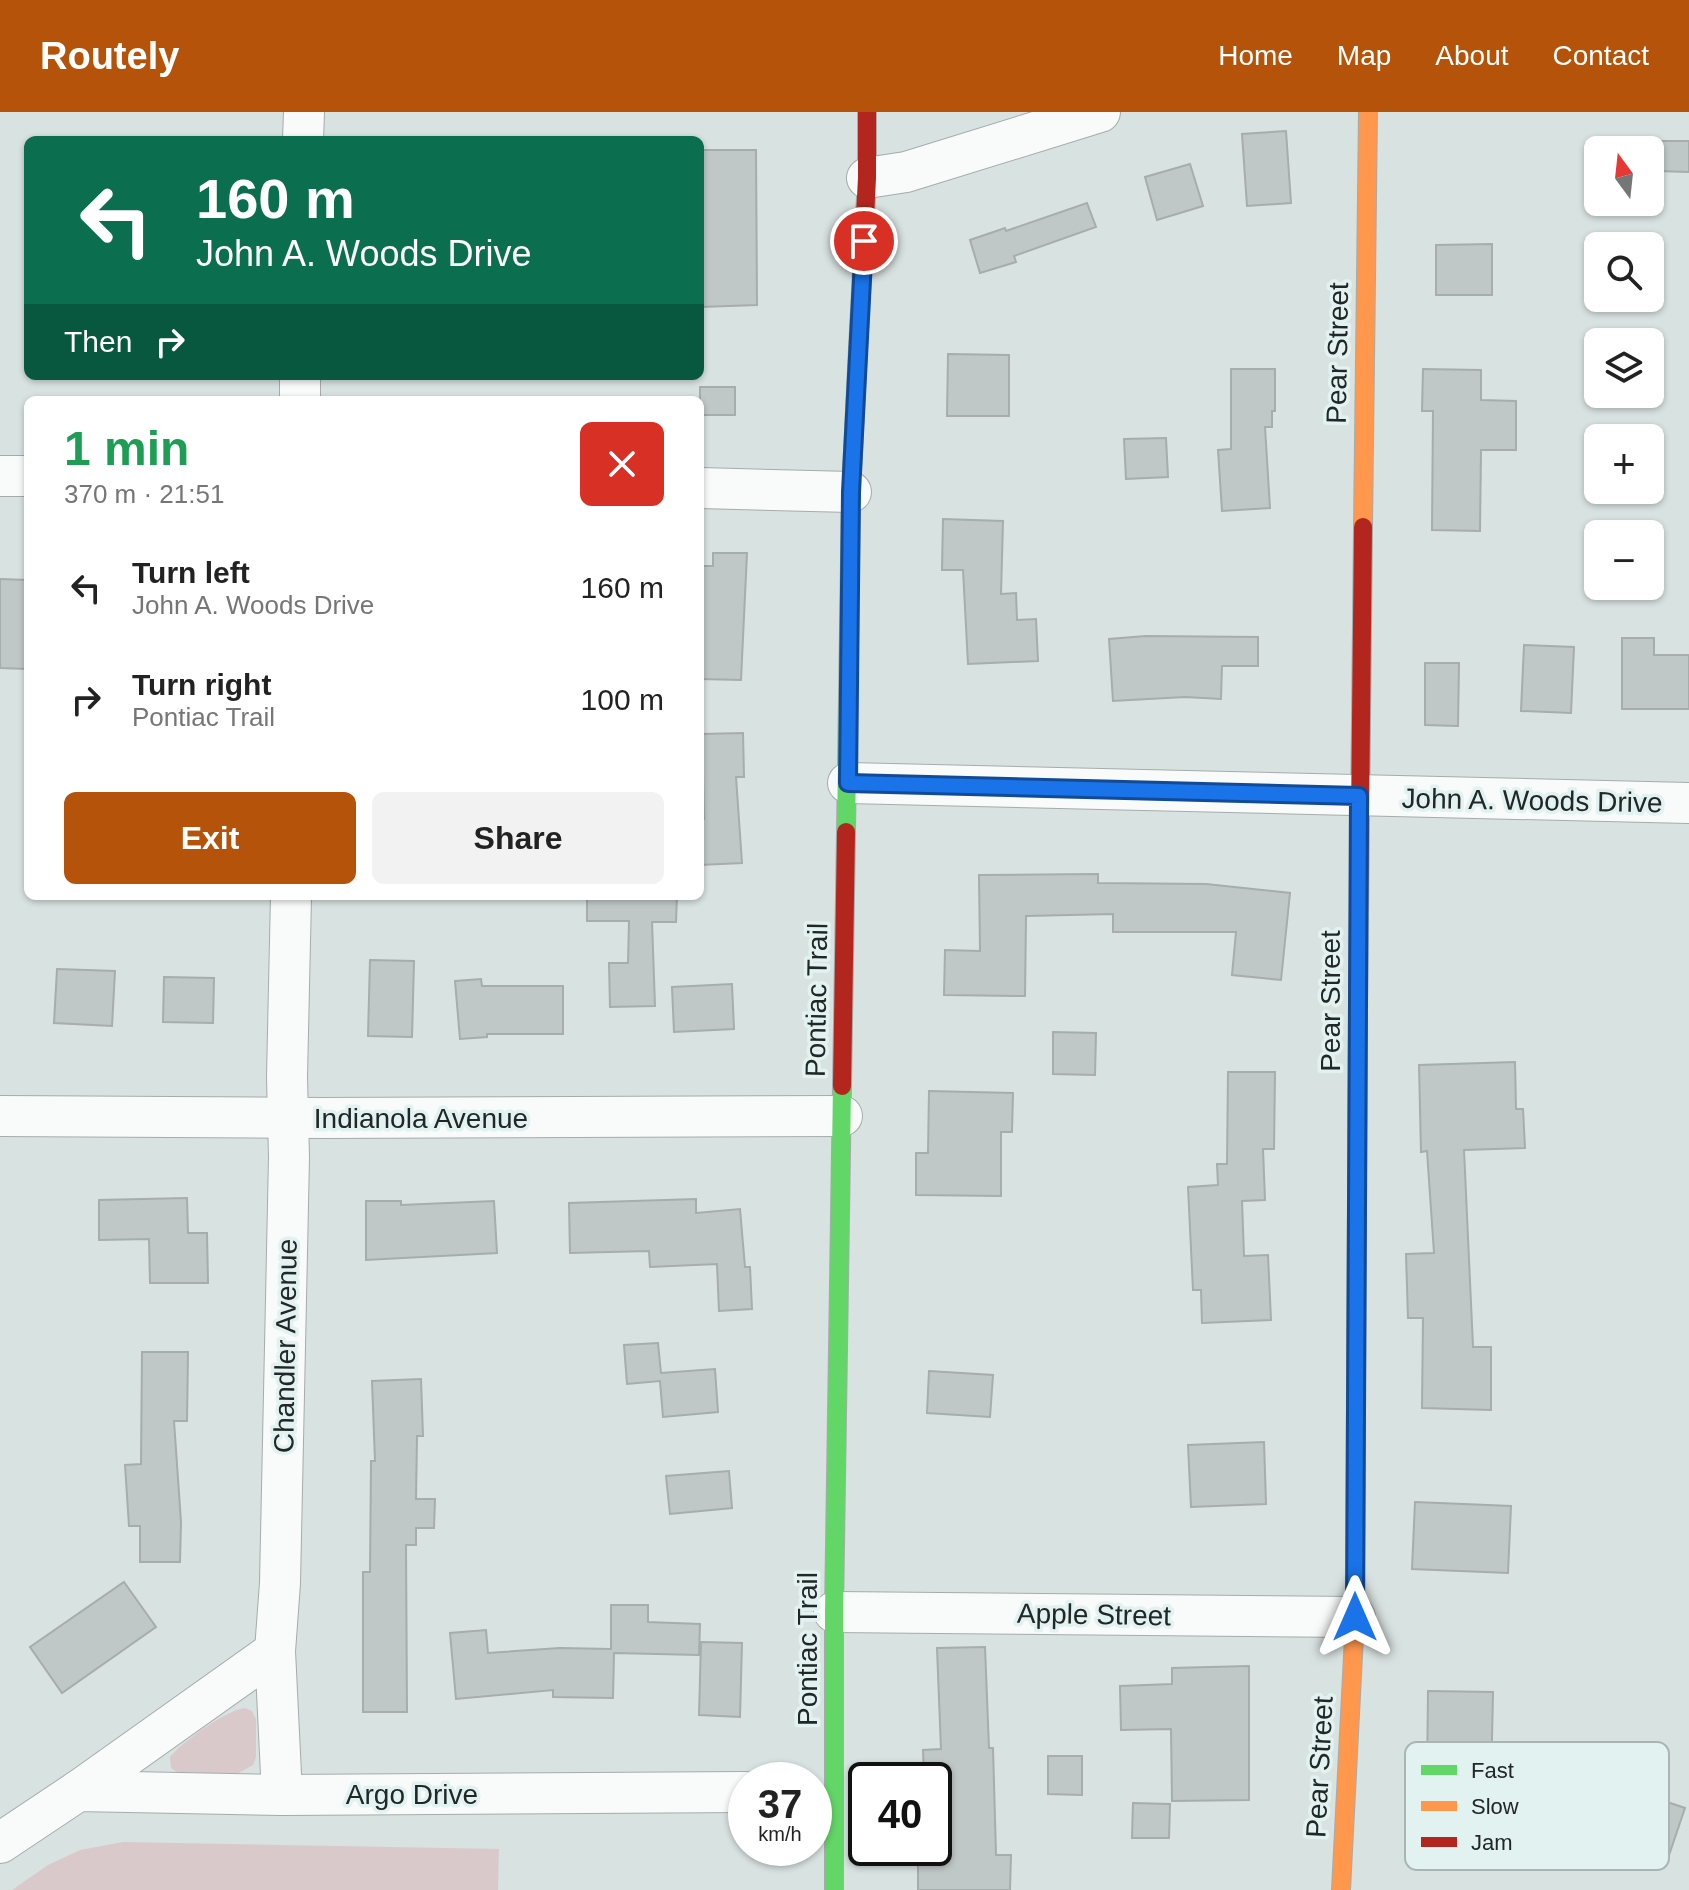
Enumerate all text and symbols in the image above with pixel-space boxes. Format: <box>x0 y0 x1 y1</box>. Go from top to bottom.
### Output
text: Routely <box>40 35 179 77</box>
text: Home <box>1218 40 1293 71</box>
text: Map <box>1337 40 1391 71</box>
text: About <box>1435 40 1509 71</box>
text: Contact <box>1553 40 1649 71</box>
north arrow <box>1584 136 1664 216</box>
map controls <box>1584 136 1664 600</box>
text: 160 m <box>196 167 355 230</box>
icon: left <box>64 168 168 272</box>
pin <box>830 207 898 275</box>
icon: arrive <box>842 219 886 263</box>
button: search <box>1584 232 1664 312</box>
text: John A. Woods Drive <box>196 233 532 274</box>
street label: Pear Street <box>1321 282 1354 424</box>
icon: right <box>148 320 192 364</box>
text: Then <box>64 325 132 358</box>
button: layers <box>1584 328 1664 408</box>
text: 1 min <box>64 422 189 475</box>
button: close <box>580 422 664 506</box>
button: + <box>1584 424 1664 504</box>
text: 370 m · 21:51 <box>64 479 224 509</box>
button: − <box>1584 520 1664 600</box>
text: Turn left <box>132 556 250 589</box>
icon: left <box>64 566 108 610</box>
text: 160 m <box>581 571 664 604</box>
text: John A. Woods Drive <box>132 590 374 620</box>
text: Turn right <box>132 668 271 701</box>
icon: right <box>64 678 108 722</box>
text: 100 m <box>581 683 664 716</box>
text: Pontiac Trail <box>132 702 275 732</box>
street label: John A. Woods Drive <box>1401 783 1663 818</box>
button: Exit <box>64 792 356 884</box>
button: Share <box>372 792 664 884</box>
street label: Pontiac Trail <box>800 923 833 1077</box>
street label: Pear Street <box>1315 930 1346 1072</box>
street label: Indianola Avenue <box>314 1103 528 1134</box>
street label: Chandler Avenue <box>268 1239 303 1453</box>
street label: Pontiac Trail <box>792 1572 823 1726</box>
position arrow <box>1313 1575 1397 1659</box>
street label: Apple Street <box>1017 1598 1172 1631</box>
street label: Pear Street <box>1300 1695 1339 1839</box>
legend <box>1405 1742 1669 1870</box>
text: Fast <box>1471 1758 1514 1783</box>
speed limit sign: 40 <box>848 1762 952 1866</box>
street label: Argo Drive <box>346 1779 478 1810</box>
text: 37 <box>758 1782 802 1826</box>
text: Slow <box>1471 1794 1519 1819</box>
text: km/h <box>758 1823 802 1845</box>
text: Jam <box>1471 1830 1513 1855</box>

